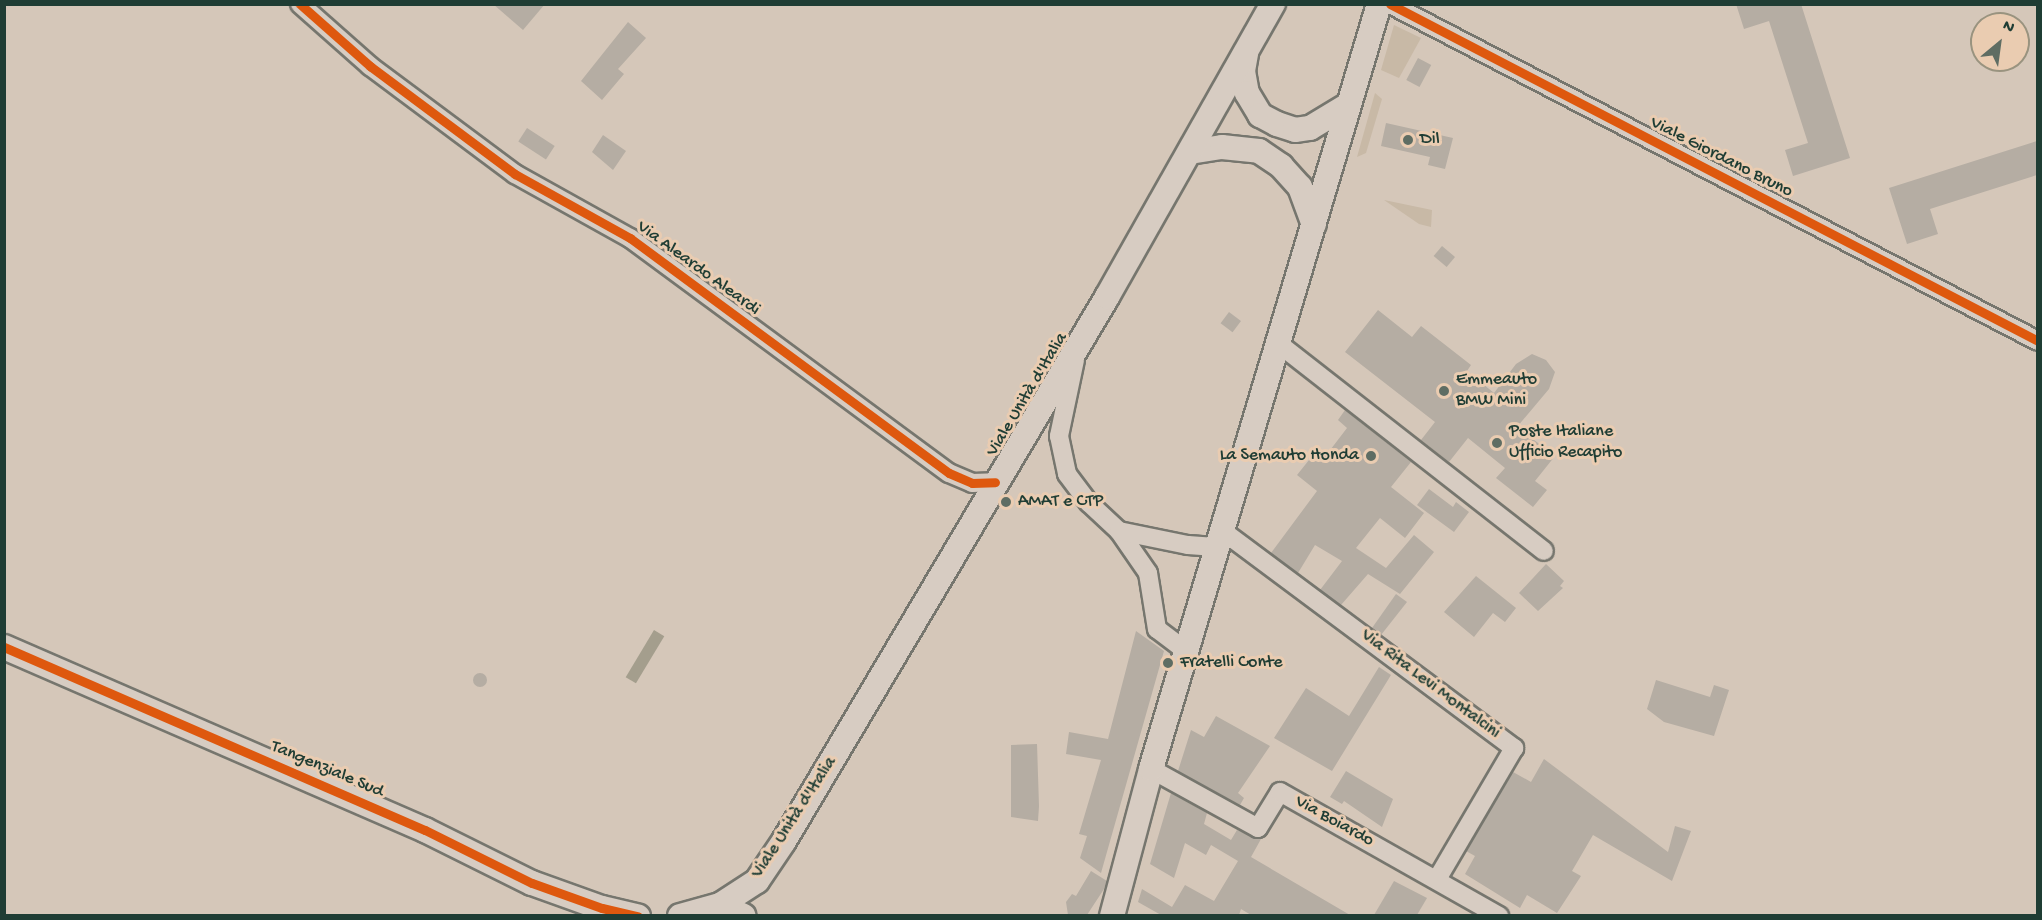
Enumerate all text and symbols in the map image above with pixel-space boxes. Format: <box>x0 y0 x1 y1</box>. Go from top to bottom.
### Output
north arrow <box>1970 12 2030 72</box>
text: N <box>1999 17 2017 38</box>
street label: Viale Giordano Bruno <box>1646 113 1796 203</box>
place label: Dil <box>1420 129 1440 151</box>
marker: Dil <box>1401 133 1415 147</box>
street label: Via Aleardo Aleardi <box>632 217 764 321</box>
street label: Viale Unità d'Italia <box>983 329 1073 461</box>
place label: Emmeauto BMW Mini <box>1456 370 1537 412</box>
marker: Emmeauto BMW Mini <box>1437 384 1451 398</box>
place label: Poste Italiane Ufficio Recapito <box>1509 422 1622 464</box>
marker: Poste Italiane Ufficio Recapito <box>1490 436 1504 450</box>
place label: La Semauto Honda <box>1220 445 1359 467</box>
marker: La Semauto Honda <box>1364 449 1378 463</box>
place label: AMAT e CTP <box>1018 491 1103 513</box>
marker: AMAT e CTP <box>999 495 1013 509</box>
street label: Via Rita Levi Montalcini <box>1356 625 1504 745</box>
place label: Fratelli Conte <box>1180 652 1283 674</box>
marker: Fratelli Conte <box>1161 656 1175 670</box>
street label: Tangenziale Sud <box>267 737 387 803</box>
street label: Viale Unità d'Italia <box>748 753 842 883</box>
street label: Via Boiardo <box>1291 791 1377 853</box>

